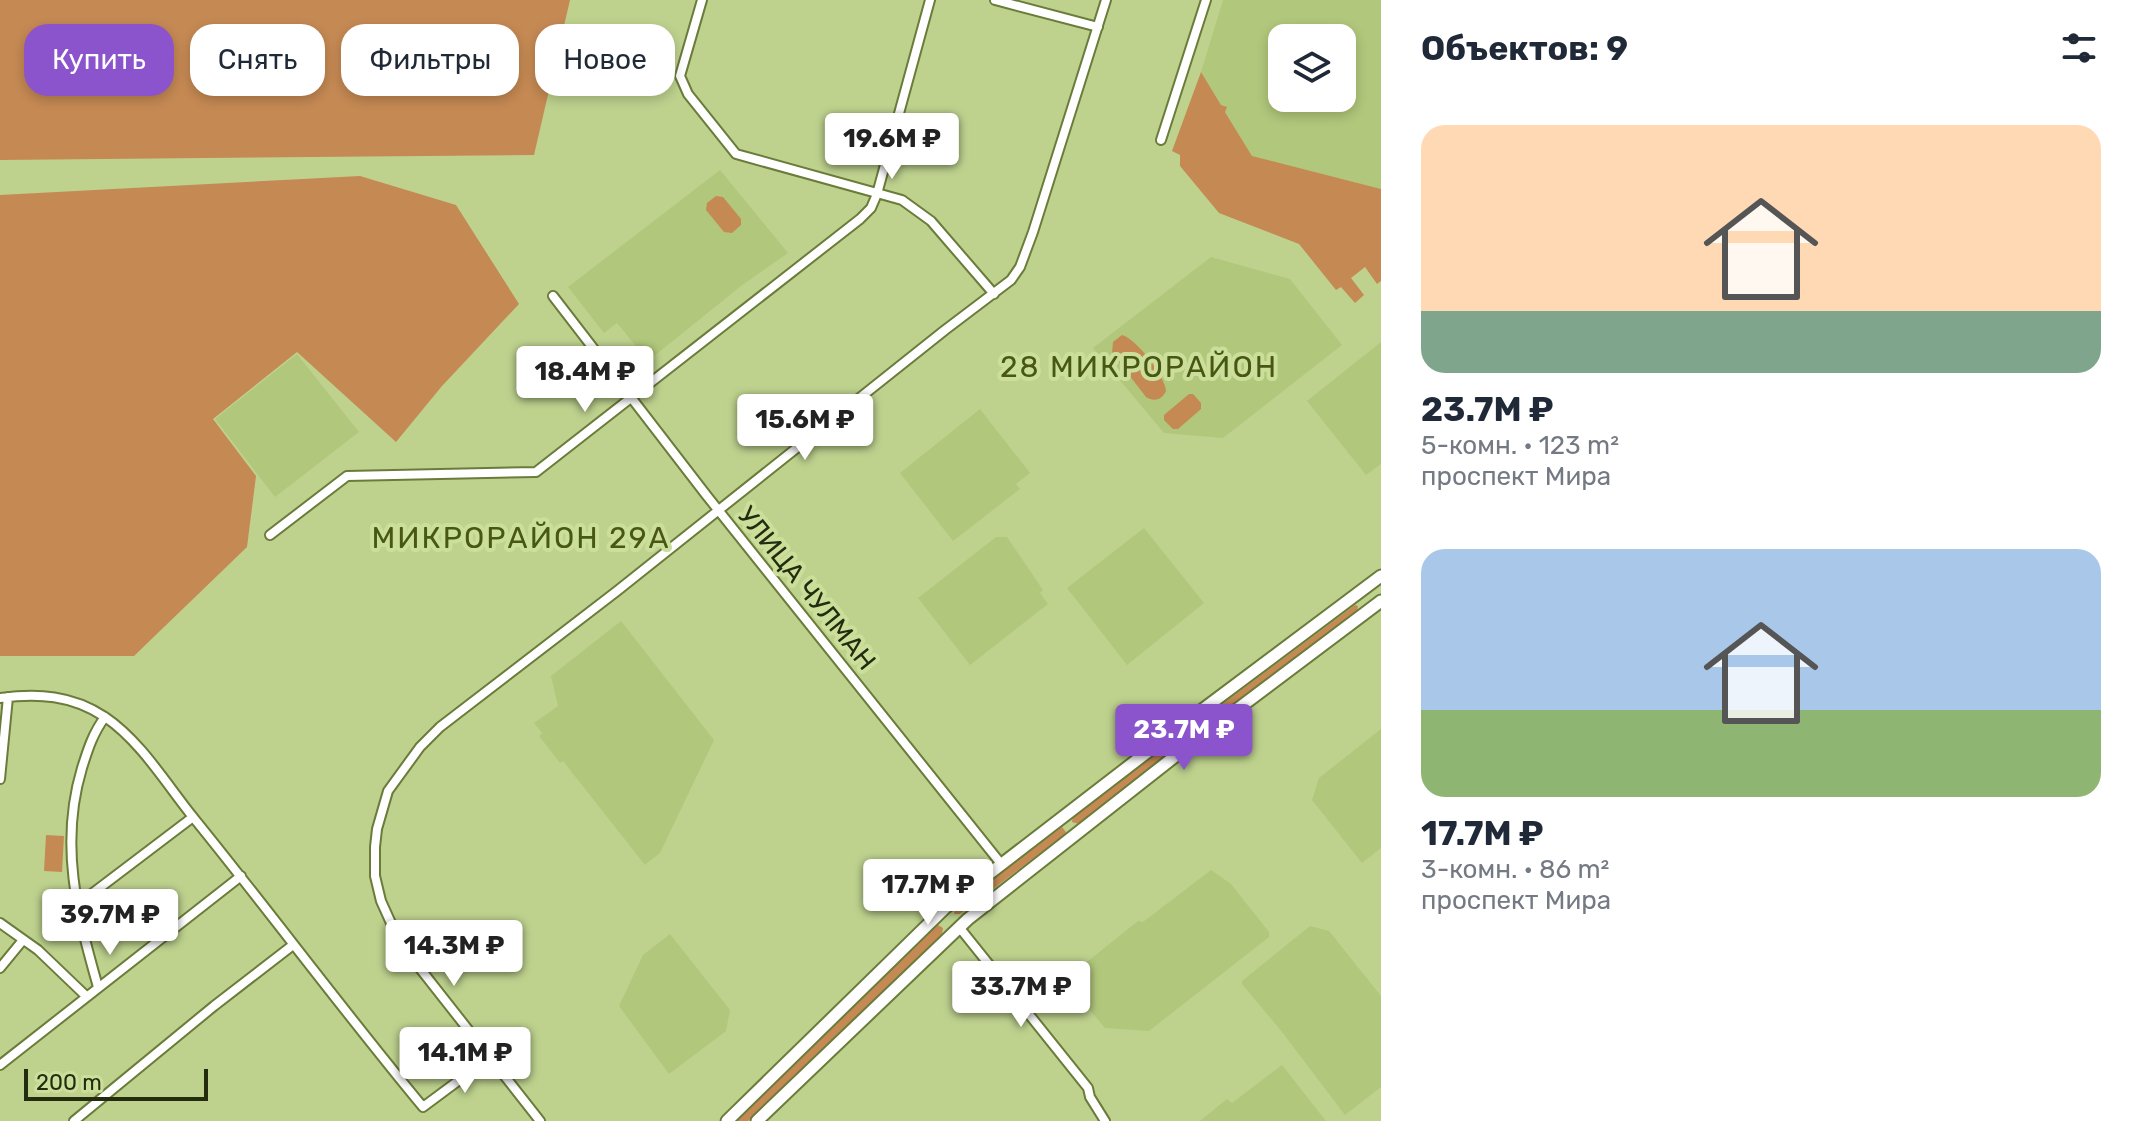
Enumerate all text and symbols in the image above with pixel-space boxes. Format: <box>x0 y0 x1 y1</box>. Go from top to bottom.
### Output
chip: Купить <box>24 24 174 96</box>
chip: Снять <box>190 24 325 96</box>
chip: Фильтры <box>341 24 519 96</box>
chip: Новое <box>535 24 675 96</box>
map controls <box>1268 24 1356 112</box>
button: layers <box>1268 24 1356 112</box>
icon: filters <box>2057 26 2101 70</box>
text: Объектов: 9 <box>1421 28 1628 69</box>
pin: 19.6M ₽ <box>818 113 966 181</box>
text: 19.6M ₽ <box>843 123 941 154</box>
icon: home <box>1689 177 1833 321</box>
pin: 18.4M ₽ <box>511 346 659 414</box>
district label: 28 МИКРОРАЙОН <box>1000 349 1278 385</box>
text: 18.4M ₽ <box>534 356 636 387</box>
text: 23.7M ₽ <box>1421 389 1554 430</box>
pin: 15.6M ₽ <box>731 394 879 462</box>
text: 15.6M ₽ <box>755 404 855 435</box>
text: 5-комн. · 123 m² <box>1421 430 1619 461</box>
text: проспект Мира <box>1421 461 1611 492</box>
street label: УЛИЦА ЧУЛМАН <box>731 500 882 676</box>
district label: МИКРОРАЙОН 29А <box>371 520 671 556</box>
icon: home <box>1689 601 1833 745</box>
pin: 23.7M ₽ <box>1110 704 1258 772</box>
text: 23.7M ₽ <box>1133 714 1235 745</box>
text: 17.7M ₽ <box>1421 813 1543 854</box>
text: 3-комн. · 86 m² <box>1421 854 1609 885</box>
pin: 17.7M ₽ <box>854 859 1002 927</box>
text: 17.7M ₽ <box>881 869 975 900</box>
text: проспект Мира <box>1421 885 1611 916</box>
pin: 39.7M ₽ <box>36 889 184 957</box>
text: 39.7M ₽ <box>60 899 160 930</box>
pin: 14.3M ₽ <box>380 920 528 988</box>
text: 14.3M ₽ <box>404 930 504 961</box>
pin: 33.7M ₽ <box>947 961 1095 1029</box>
text: 33.7M ₽ <box>970 971 1072 1002</box>
pin: 14.1M ₽ <box>391 1027 539 1095</box>
text: 14.1M ₽ <box>418 1037 512 1068</box>
scale bar <box>24 1065 208 1101</box>
text: 200 m <box>36 1069 102 1096</box>

